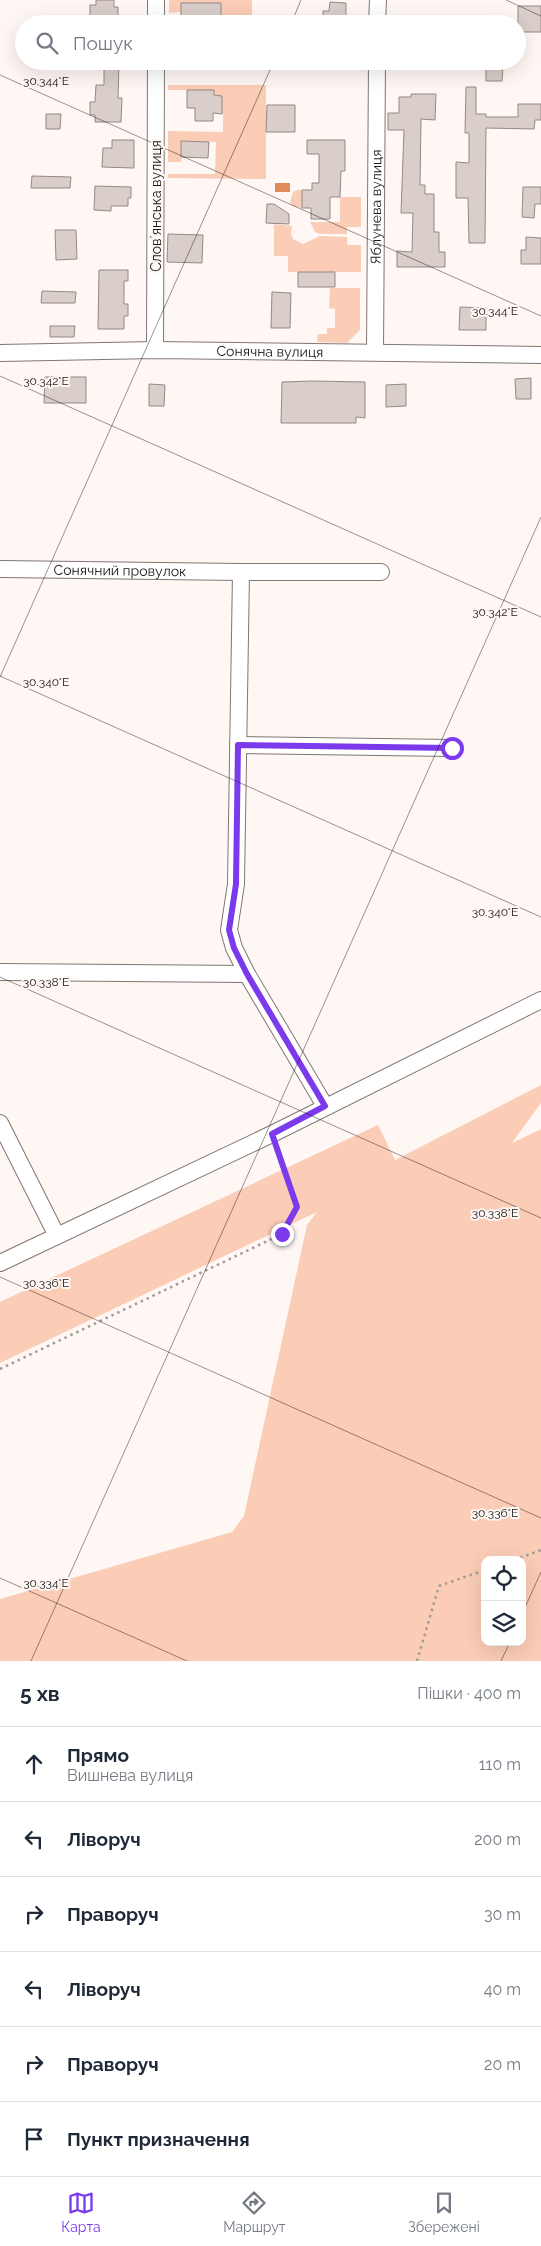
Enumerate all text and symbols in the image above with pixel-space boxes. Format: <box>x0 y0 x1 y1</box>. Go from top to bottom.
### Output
search box <box>15 15 526 70</box>
icon: search <box>33 29 61 57</box>
text: Пошук <box>73 32 133 54</box>
text: 30.344°E <box>23 74 69 88</box>
street label: Словʼянська вулиця <box>148 140 164 272</box>
street label: Яблунева вулиця <box>368 150 384 264</box>
text: 30.344°E <box>472 304 518 318</box>
street label: Сонячна вулиця <box>216 343 323 360</box>
text: 30.342°E <box>23 374 69 388</box>
street label: Сонячний провулок <box>54 562 186 579</box>
text: 30.342°E <box>472 605 518 619</box>
text: 30.340°E <box>23 675 69 689</box>
route start <box>441 737 464 760</box>
text: 30.340°E <box>472 905 518 919</box>
text: 30.338°E <box>23 975 69 989</box>
text: 30.338°E <box>472 1206 518 1220</box>
route end <box>271 1223 294 1246</box>
text: 30.336°E <box>23 1276 69 1290</box>
text: 30.336°E <box>472 1506 518 1520</box>
map controls <box>481 1556 526 1646</box>
button: locate <box>481 1556 526 1601</box>
text: 30.334°E <box>23 1576 69 1590</box>
button: layers <box>481 1601 526 1646</box>
text: 5 хв <box>20 1681 60 1706</box>
text: Пішки · 400 m <box>417 1684 521 1703</box>
text: Прямо <box>67 1744 129 1766</box>
icon: ahead <box>20 1750 48 1778</box>
text: 110 m <box>479 1755 521 1774</box>
text: Вишнева вулиця <box>67 1766 193 1785</box>
icon: left <box>20 1825 48 1853</box>
text: Ліворуч <box>67 1828 141 1850</box>
text: 200 m <box>474 1830 521 1849</box>
icon: right <box>20 1900 48 1928</box>
text: Праворуч <box>67 1903 159 1925</box>
text: 30 m <box>484 1905 521 1924</box>
icon: left <box>20 1975 48 2003</box>
text: Ліворуч <box>67 1978 141 2000</box>
text: 40 m <box>484 1980 521 1999</box>
icon: right <box>20 2050 48 2078</box>
text: Праворуч <box>67 2053 159 2075</box>
text: 20 m <box>484 2055 521 2074</box>
icon: arrive <box>20 2125 48 2153</box>
text: Пункт призначення <box>67 2128 250 2150</box>
tab: Карта <box>61 2189 101 2235</box>
tab: Маршрут <box>223 2189 286 2235</box>
tab: Збережені <box>408 2189 480 2235</box>

